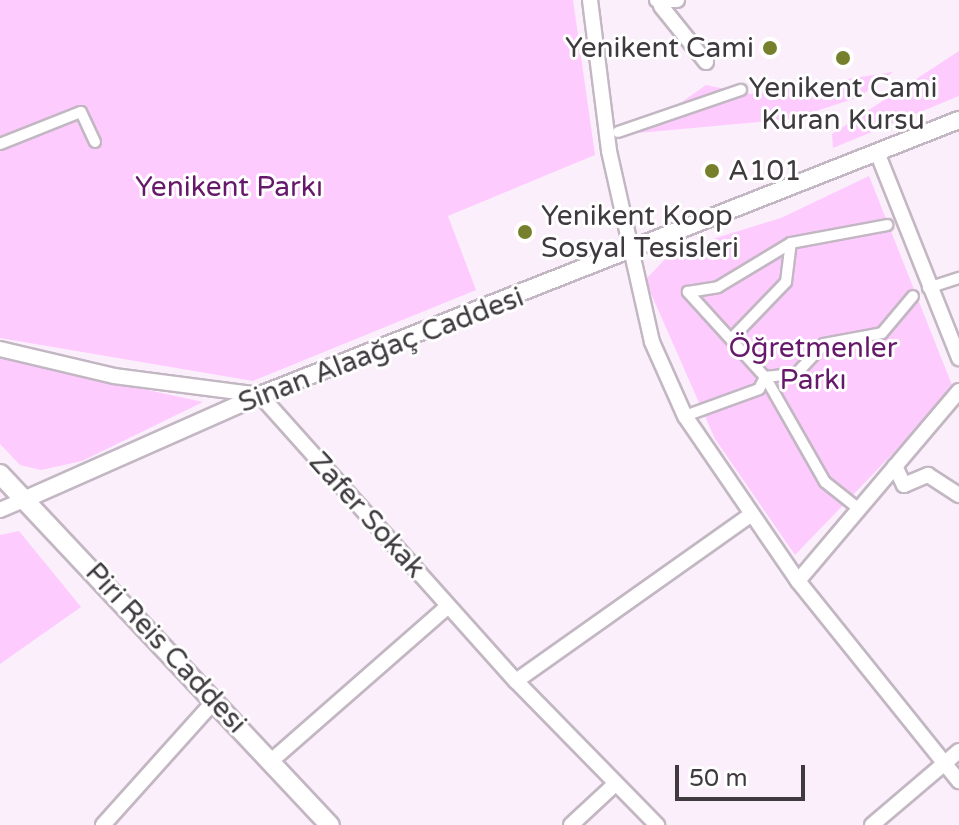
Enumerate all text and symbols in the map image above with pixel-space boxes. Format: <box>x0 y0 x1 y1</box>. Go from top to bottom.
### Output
place label: Yenikent Cami <box>565 31 754 65</box>
marker: Yenikent Cami <box>761 39 779 57</box>
marker: Yenikent Cami Kuran Kursu <box>834 49 852 67</box>
place label: Yenikent Cami Kuran Kursu <box>748 71 938 137</box>
place label: A101 <box>728 154 802 188</box>
marker: A101 <box>703 162 721 180</box>
park label: Yenikent Parkı <box>135 170 323 204</box>
place label: Yenikent Koop Sosyal Tesisleri <box>541 199 739 265</box>
marker: Yenikent Koop Sosyal Tesisleri <box>516 223 534 241</box>
street label: Sinan Alaağaç Caddesi <box>234 280 528 420</box>
park label: Öğretmenler Parkı <box>729 331 897 397</box>
street label: Zafer Sokak <box>302 445 432 585</box>
street label: Piri Reis Caddesi <box>78 556 254 740</box>
scale bar <box>679 749 809 799</box>
text: 50 m <box>689 764 747 793</box>

